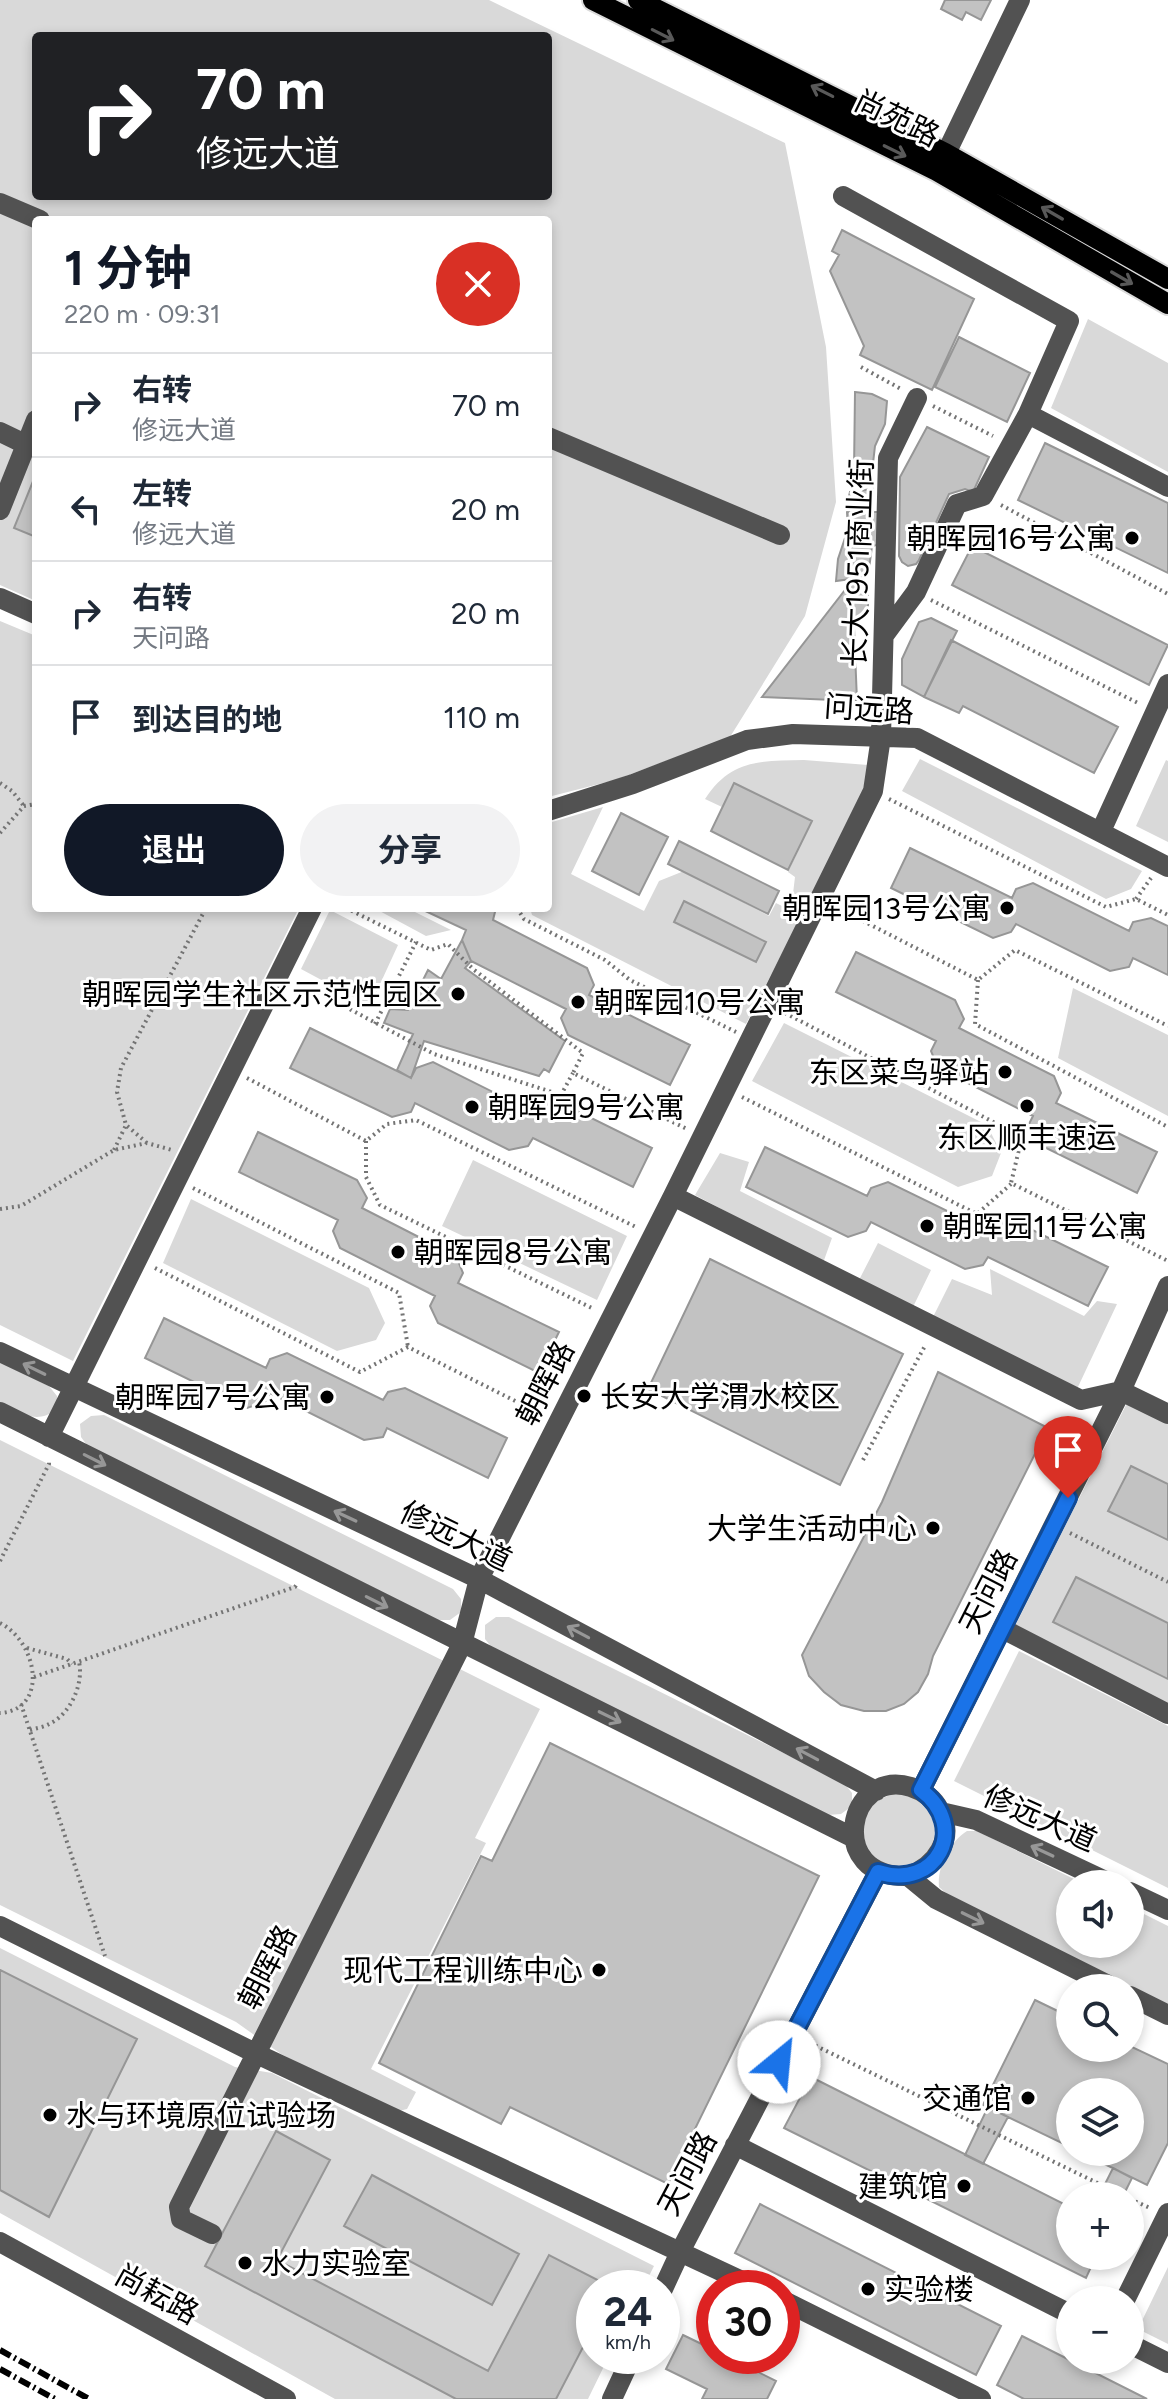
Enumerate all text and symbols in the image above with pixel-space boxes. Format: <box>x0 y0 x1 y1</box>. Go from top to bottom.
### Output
one-way arrow <box>650 28 674 43</box>
text: 70 m <box>196 56 326 123</box>
icon: right <box>64 64 168 168</box>
street label: 尚苑路 <box>848 82 946 154</box>
one-way arrow <box>810 83 834 99</box>
text: 修远大道 <box>196 132 340 175</box>
one-way arrow <box>883 144 907 159</box>
one-way arrow <box>1040 205 1064 220</box>
text: 1 分钟 <box>64 239 192 297</box>
button: close <box>436 242 520 326</box>
one-way arrow <box>1110 270 1133 286</box>
text: 220 m · 09:31 <box>64 298 221 330</box>
text: 右转 <box>132 371 192 408</box>
icon: right <box>64 383 108 427</box>
text: 70 m <box>452 387 520 424</box>
text: 修远大道 <box>132 414 236 446</box>
street label: 长大1951商业街 <box>836 458 880 668</box>
text: 左转 <box>132 475 192 512</box>
icon: left <box>64 487 108 531</box>
text: 20 m <box>451 491 520 528</box>
text: 修远大道 <box>132 518 236 550</box>
place label: 朝晖园16号公寓 <box>907 520 1116 557</box>
marker: 朝晖园16号公寓 <box>1123 529 1141 547</box>
text: 右转 <box>132 579 192 616</box>
icon: right <box>64 591 108 635</box>
text: 20 m <box>451 595 520 632</box>
text: 天问路 <box>132 622 210 654</box>
street label: 问远路 <box>823 687 915 731</box>
icon: arrive <box>64 695 108 739</box>
text: 110 m <box>443 699 520 736</box>
text: 到达目的地 <box>132 701 282 738</box>
button: 退出 <box>64 804 284 896</box>
button: 分享 <box>300 804 520 896</box>
place label: 朝晖园13号公寓 <box>782 890 991 927</box>
marker: 朝晖园13号公寓 <box>998 899 1016 917</box>
place label: 朝晖园学生社区示范性园区 <box>82 976 442 1013</box>
place label: 朝晖园10号公寓 <box>594 984 806 1021</box>
marker: 朝晖园学生社区示范性园区 <box>449 985 467 1003</box>
marker: 朝晖园10号公寓 <box>569 993 587 1011</box>
place label: 东区菜鸟驿站 <box>809 1054 989 1091</box>
marker: 东区菜鸟驿站 <box>996 1063 1014 1081</box>
place label: 朝晖园9号公寓 <box>488 1089 685 1126</box>
marker: 东区顺丰速运 <box>1018 1097 1036 1115</box>
marker: 朝晖园9号公寓 <box>463 1098 481 1116</box>
place label: 东区顺丰速运 <box>937 1119 1117 1156</box>
place label: 朝晖园11号公寓 <box>943 1208 1148 1245</box>
marker: 朝晖园11号公寓 <box>918 1217 936 1235</box>
place label: 朝晖园8号公寓 <box>414 1234 612 1271</box>
marker: 朝晖园8号公寓 <box>389 1243 407 1261</box>
street label: 朝晖路 <box>508 1335 582 1431</box>
one-way arrow <box>23 1361 47 1376</box>
place label: 长安大学渭水校区 <box>600 1378 840 1415</box>
place label: 朝晖园7号公寓 <box>115 1379 311 1416</box>
marker: 长安大学渭水校区 <box>575 1387 593 1405</box>
marker: 朝晖园7号公寓 <box>318 1388 336 1406</box>
pin <box>1034 1416 1102 1498</box>
icon: arrive <box>1046 1428 1090 1472</box>
one-way arrow <box>82 1452 106 1468</box>
street label: 修远大道 <box>394 1493 518 1579</box>
one-way arrow <box>334 1508 358 1523</box>
place label: 大学生活动中心 <box>707 1510 917 1547</box>
marker: 大学生活动中心 <box>924 1519 942 1537</box>
street label: 天问路 <box>951 1543 1025 1639</box>
one-way arrow <box>365 1594 389 1610</box>
one-way arrow <box>567 1623 590 1639</box>
one-way arrow <box>597 1710 621 1726</box>
one-way arrow <box>796 1746 820 1761</box>
street label: 修远大道 <box>978 1777 1102 1859</box>
one-way arrow <box>1030 1843 1054 1858</box>
map controls <box>1056 1870 1144 2374</box>
button: sound <box>1056 1870 1144 1958</box>
one-way arrow <box>961 1911 985 1926</box>
street label: 朝晖路 <box>230 1919 304 2015</box>
place label: 现代工程训练中心 <box>343 1952 583 1989</box>
marker: 现代工程训练中心 <box>590 1961 608 1979</box>
button: search <box>1056 1974 1144 2062</box>
position arrow <box>737 2020 821 2104</box>
button: layers <box>1056 2078 1144 2166</box>
place label: 交通馆 <box>922 2080 1012 2117</box>
marker: 交通馆 <box>1019 2089 1037 2107</box>
place label: 水与环境原位试验场 <box>66 2097 336 2134</box>
marker: 水与环境原位试验场 <box>41 2106 59 2124</box>
street label: 天问路 <box>650 2125 724 2221</box>
place label: 建筑馆 <box>858 2168 948 2205</box>
marker: 建筑馆 <box>955 2177 973 2195</box>
button: + <box>1056 2182 1144 2270</box>
place label: 水力实验室 <box>261 2245 411 2282</box>
marker: 水力实验室 <box>236 2254 254 2272</box>
street label: 尚耘路 <box>109 2256 205 2332</box>
speed limit sign: 30 <box>696 2270 800 2374</box>
place label: 实验楼 <box>884 2271 974 2308</box>
marker: 实验楼 <box>859 2280 877 2298</box>
button: − <box>1056 2286 1144 2374</box>
text: 24 <box>604 2288 652 2336</box>
text: km/h <box>605 2330 651 2354</box>

